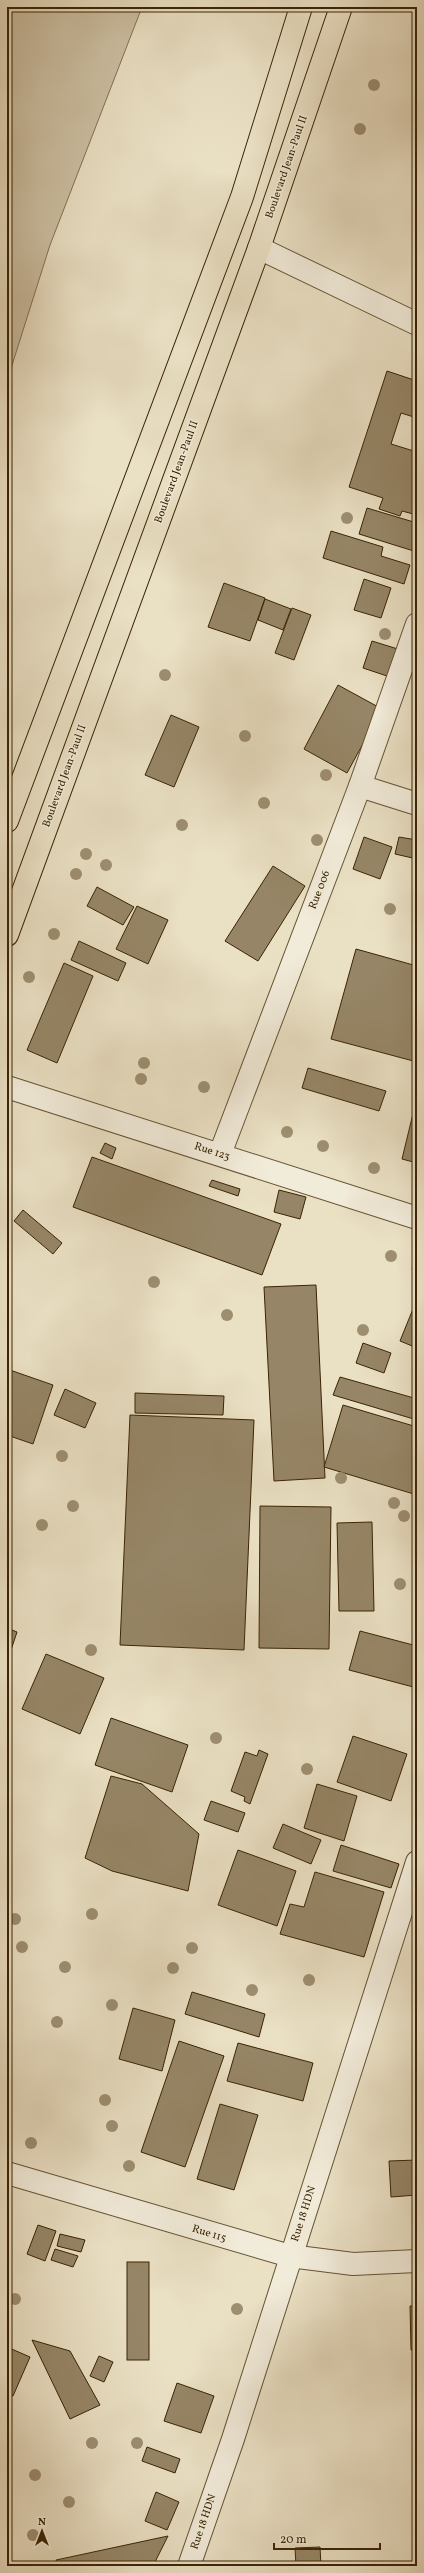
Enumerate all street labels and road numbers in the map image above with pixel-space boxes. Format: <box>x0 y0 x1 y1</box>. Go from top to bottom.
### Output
street label: Boulevard Jean-Paul II <box>262 113 312 221</box>
street label: Boulevard Jean-Paul II <box>151 419 203 525</box>
street label: Boulevard Jean-Paul II <box>39 723 91 829</box>
street label: Rue 006 <box>306 868 334 911</box>
street label: Rue 123 <box>192 1139 232 1165</box>
street label: Rue 18 HDN <box>288 2184 320 2244</box>
street label: Rue 115 <box>190 2222 228 2246</box>
street label: Rue 18 HDN <box>188 2492 220 2552</box>

